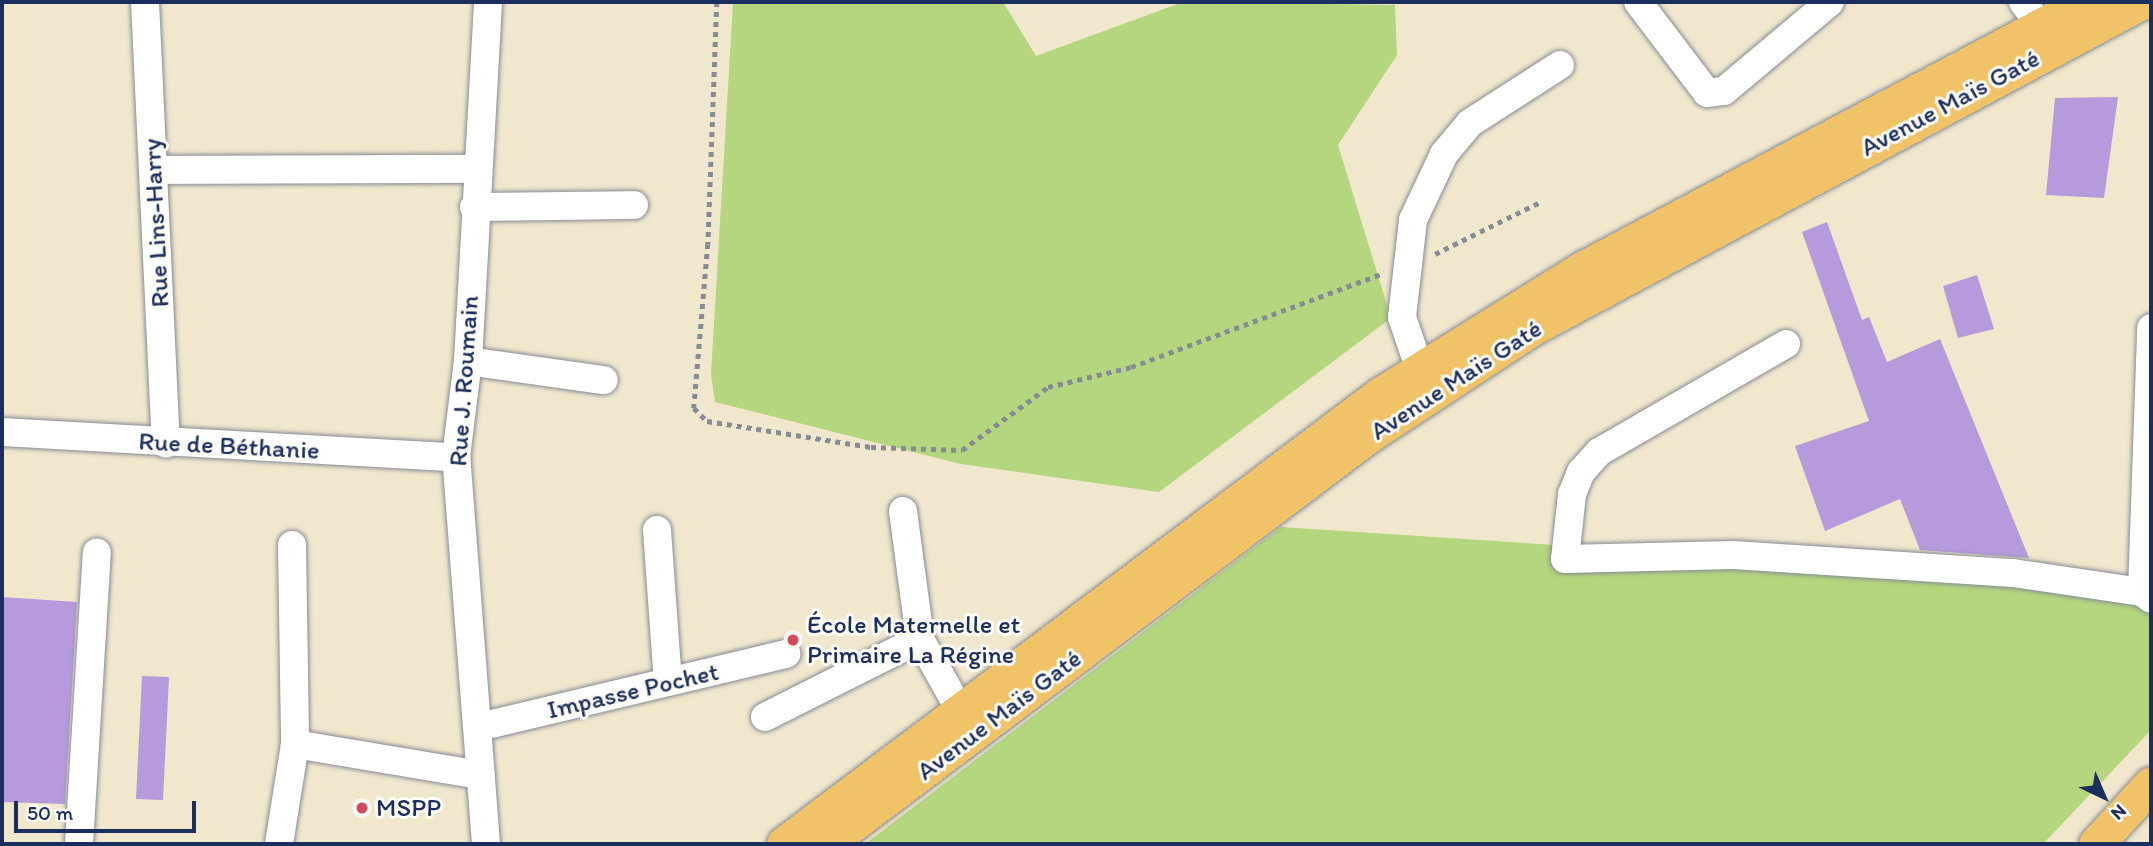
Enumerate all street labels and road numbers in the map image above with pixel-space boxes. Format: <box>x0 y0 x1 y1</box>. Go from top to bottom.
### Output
street label: Avenue Maïs Gaté <box>1855 43 2045 163</box>
street label: Rue Lins-Harry <box>136 138 176 308</box>
street label: Rue J. Roumain <box>442 294 486 468</box>
street label: Avenue Maïs Gaté <box>1364 313 1548 447</box>
street label: Rue de Béthanie <box>138 426 320 466</box>
street label: Avenue Maïs Gaté <box>910 643 1088 787</box>
street label: Impasse Pochet <box>545 656 721 726</box>

